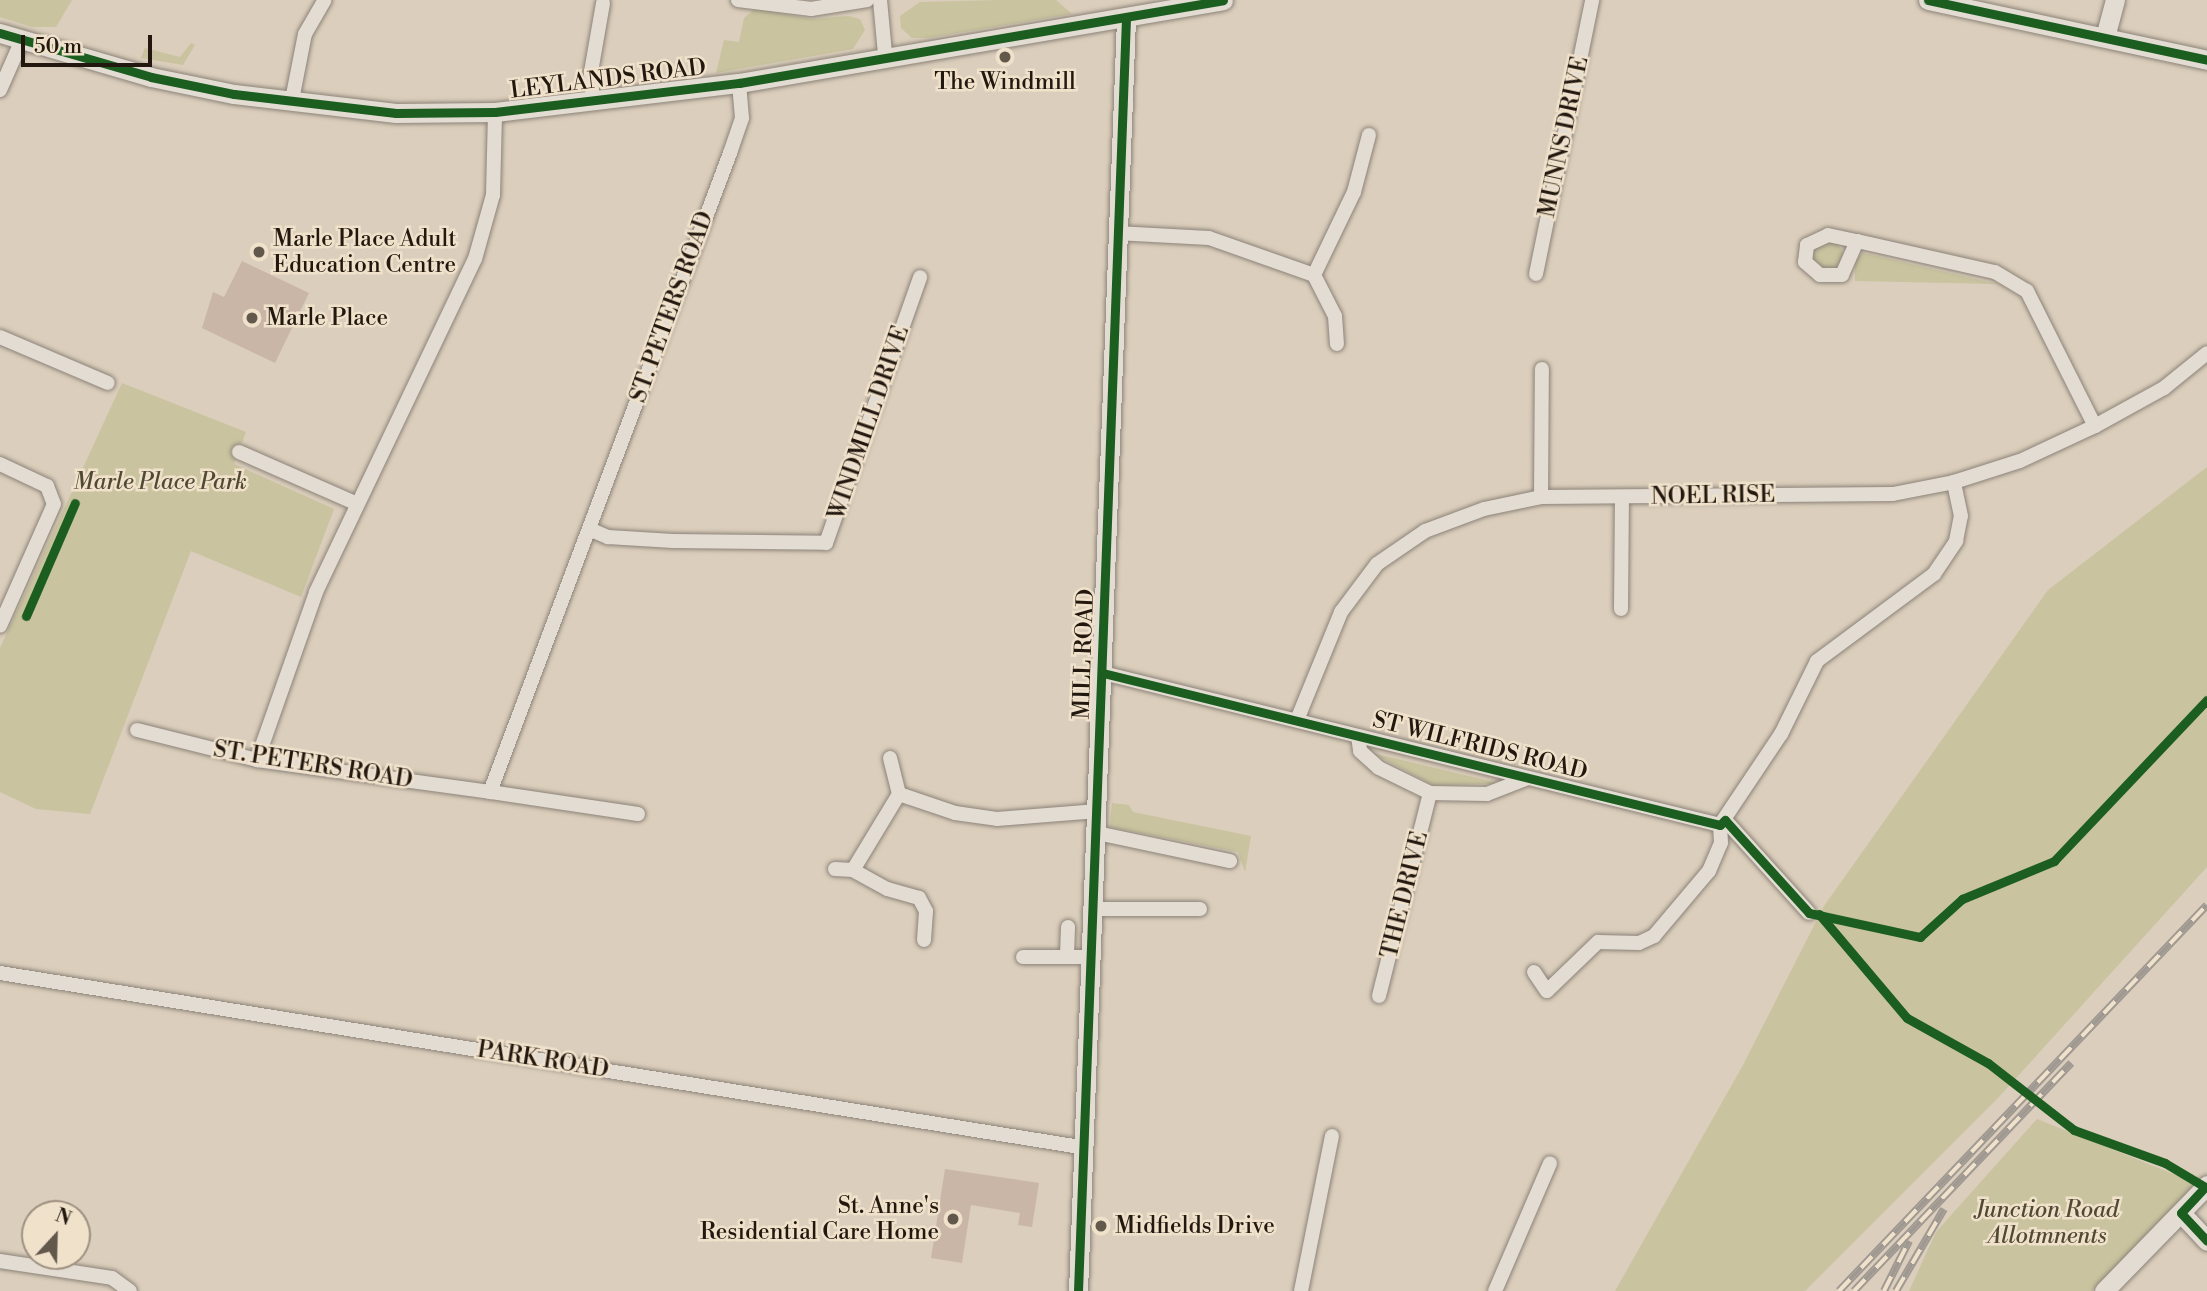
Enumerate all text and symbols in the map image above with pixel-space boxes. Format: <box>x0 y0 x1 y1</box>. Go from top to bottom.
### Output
scale bar <box>24 21 156 65</box>
text: 50 m <box>34 34 82 60</box>
marker: The Windmill <box>997 49 1013 65</box>
street label: LEYLANDS ROAD <box>508 53 708 105</box>
street label: MUNNS DRIVE <box>1533 54 1595 220</box>
place label: The Windmill <box>934 68 1076 96</box>
street label: ST. PETERS ROAD <box>625 208 719 406</box>
place label: Marle Place Adult Education Centre <box>273 225 456 279</box>
marker: Marle Place Adult Education Centre <box>251 244 267 260</box>
place label: Marle Place <box>266 304 388 332</box>
marker: Marle Place <box>244 310 260 326</box>
street label: WINDMILL DRIVE <box>823 322 915 524</box>
park label: Marle Place Park <box>73 468 247 496</box>
street label: NOEL RISE <box>1651 481 1775 511</box>
street label: MILL ROAD <box>1068 588 1100 720</box>
street label: ST WILFRIDS ROAD <box>1370 706 1590 786</box>
street label: ST. PETERS ROAD <box>211 736 415 794</box>
street label: THE DRIVE <box>1376 829 1434 961</box>
street label: PARK ROAD <box>475 1036 611 1084</box>
place label: St. Anne's Residential Care Home <box>700 1192 939 1246</box>
park label: Junction Road Allotmnents <box>1975 1196 2119 1250</box>
north arrow <box>21 1200 91 1270</box>
text: N <box>52 1203 75 1231</box>
marker: St. Anne's Residential Care Home <box>945 1211 961 1227</box>
place label: Midfields Drive <box>1115 1212 1275 1240</box>
marker: Midfields Drive <box>1093 1218 1109 1234</box>

